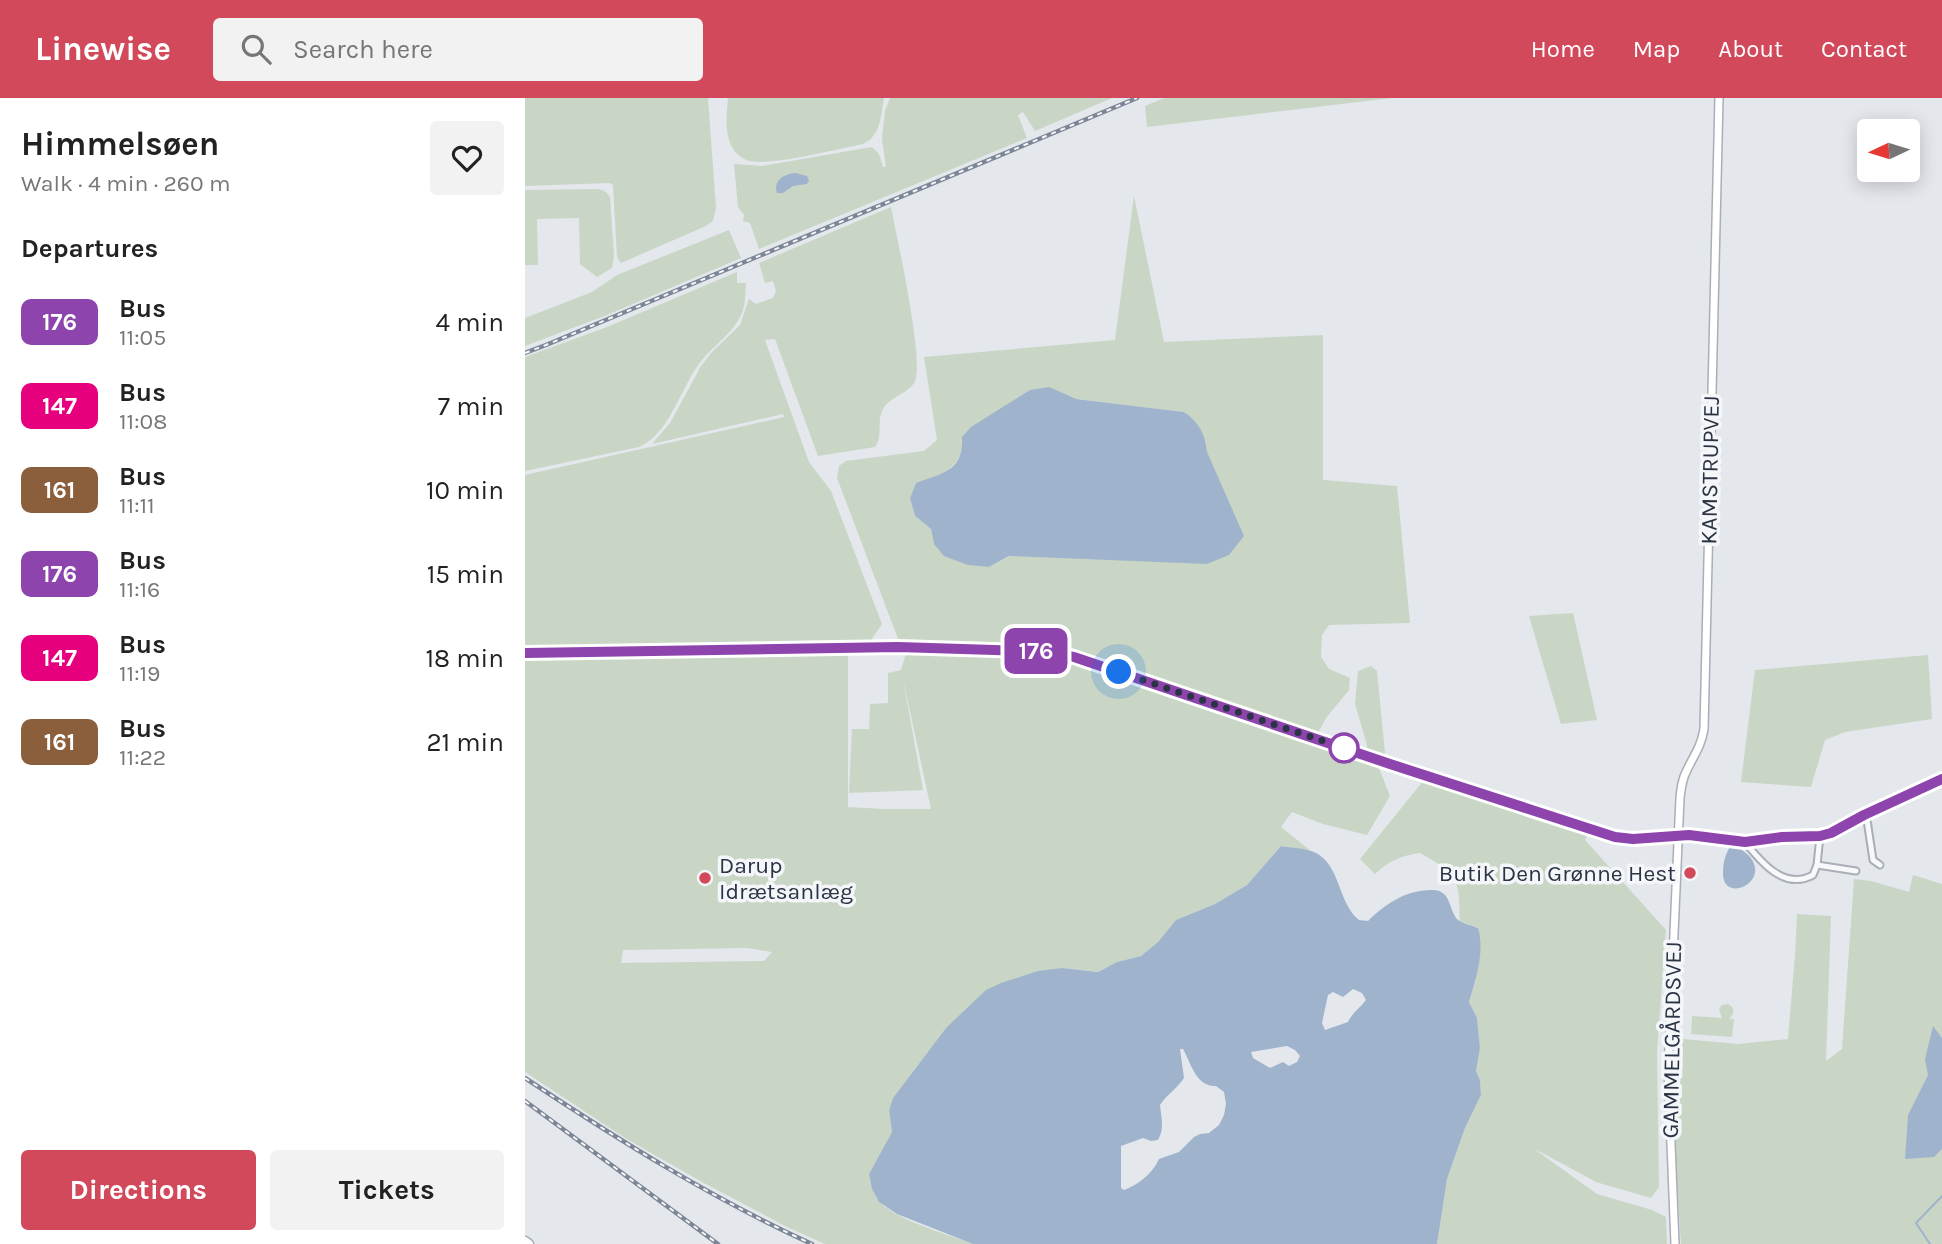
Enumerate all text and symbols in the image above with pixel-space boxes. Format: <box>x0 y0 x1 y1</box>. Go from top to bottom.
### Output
search box <box>213 18 703 81</box>
text: Linewise <box>35 30 171 68</box>
icon: search <box>237 30 275 68</box>
text: Search here <box>293 34 433 65</box>
text: Home <box>1531 35 1595 63</box>
text: Map <box>1633 35 1680 63</box>
text: About <box>1718 35 1783 63</box>
text: Contact <box>1821 35 1907 63</box>
north arrow <box>1857 119 1920 182</box>
map controls <box>1857 119 1920 182</box>
button: heart <box>430 121 504 195</box>
text: Himmelsøen <box>21 125 219 163</box>
text: Walk · 4 min · 260 m <box>21 170 231 197</box>
text: Departures <box>21 233 158 264</box>
text: Bus <box>119 293 166 324</box>
text: 4 min <box>436 307 504 338</box>
text: 176 <box>42 308 77 336</box>
text: 11:05 <box>119 324 166 351</box>
text: Bus <box>119 377 166 408</box>
text: 7 min <box>438 391 504 422</box>
text: 147 <box>42 392 77 420</box>
street label: KAMSTRUPVEJ <box>1695 395 1725 545</box>
text: 11:08 <box>119 408 167 435</box>
text: Bus <box>119 461 166 492</box>
text: 10 min <box>426 475 504 506</box>
text: 161 <box>44 476 75 504</box>
text: 11:11 <box>119 492 155 519</box>
text: Bus <box>119 545 166 576</box>
text: 15 min <box>427 559 504 590</box>
text: 176 <box>42 560 77 588</box>
text: 11:16 <box>119 576 160 603</box>
line badge: 176 <box>996 628 1076 674</box>
text: Bus <box>119 629 166 660</box>
text: 176 <box>1018 637 1054 665</box>
text: 18 min <box>425 643 504 674</box>
text: 147 <box>42 644 77 672</box>
your location <box>1101 654 1136 689</box>
text: 11:19 <box>119 660 160 687</box>
text: Bus <box>119 713 166 744</box>
text: 21 min <box>426 727 504 758</box>
text: 161 <box>44 728 75 756</box>
unlabelled marker <box>1329 733 1359 763</box>
text: 11:22 <box>119 744 166 771</box>
place label: Darup Idrætsanlæg <box>719 852 853 905</box>
place label: Butik Den Grønne Hest <box>1439 860 1676 887</box>
marker: Butik Den Grønne Hest <box>1682 865 1698 881</box>
marker: Darup Idrætsanlæg <box>697 870 713 886</box>
street label: GAMMELGÅRDSVEJ <box>1657 941 1687 1139</box>
button: Directions <box>21 1150 256 1230</box>
button: Tickets <box>270 1150 504 1230</box>

